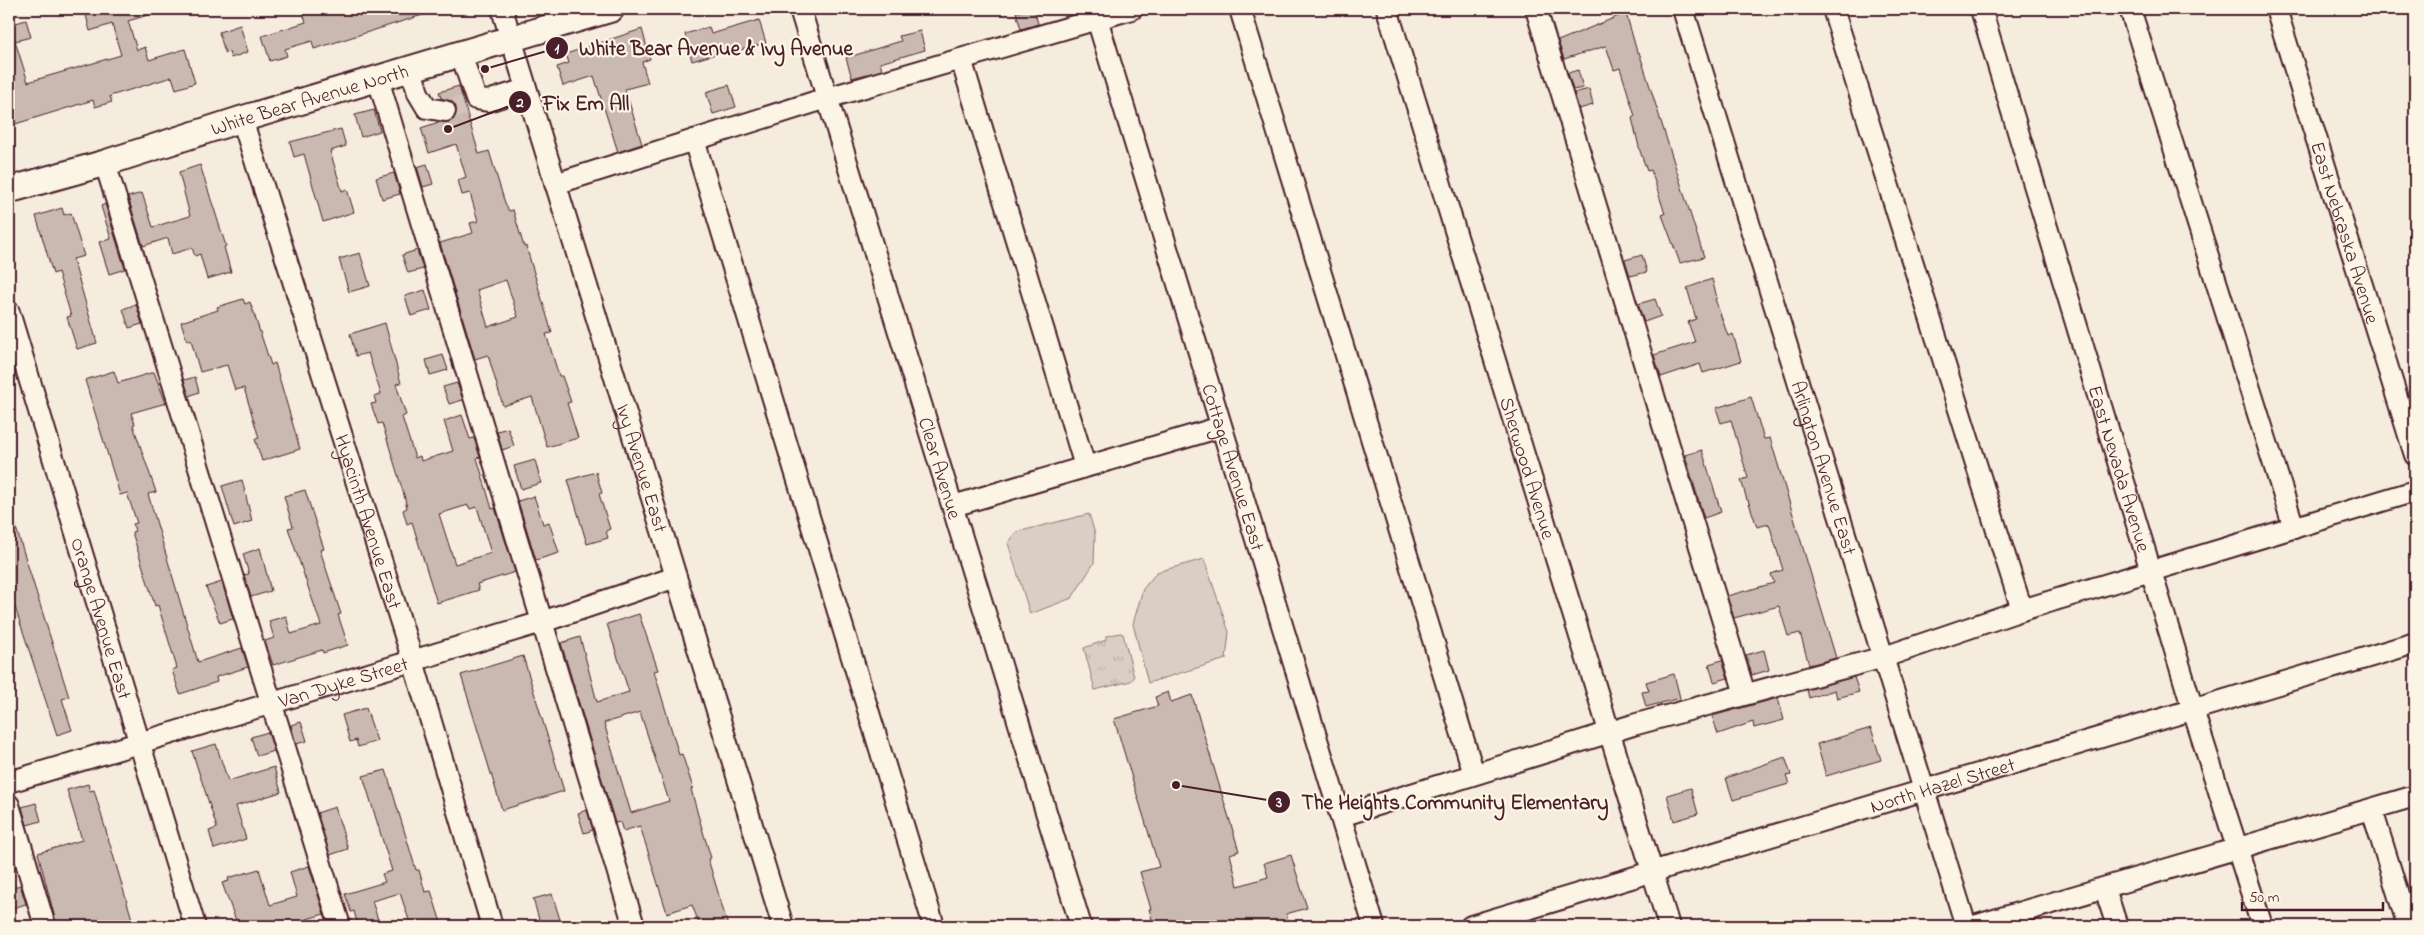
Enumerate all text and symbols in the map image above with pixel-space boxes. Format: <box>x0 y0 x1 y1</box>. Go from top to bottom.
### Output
callout: White Bear Avenue & Ivy Avenue <box>544 30 863 66</box>
text: White Bear Avenue & Ivy Avenue <box>579 35 854 67</box>
text: 1 <box>555 38 560 60</box>
street label: White Bear Avenue North <box>208 58 413 145</box>
callout: Fix Em All <box>507 84 639 120</box>
text: Fix Em All <box>542 90 630 120</box>
text: 2 <box>515 92 524 114</box>
street label: East Nebraska Avenue <box>2301 138 2385 328</box>
street label: Arlington Avenue East <box>1782 378 1863 559</box>
street label: Cottage Avenue East <box>1192 381 1271 555</box>
street label: East Nevada Avenue <box>2079 382 2156 556</box>
street label: Sherwood Avenue <box>1490 394 1561 543</box>
street label: Ivy Avenue East <box>607 401 674 537</box>
street label: Clear Avenue <box>909 414 968 523</box>
street label: Hyacinth Avenue East <box>325 431 408 614</box>
street label: Orange Avenue East <box>61 535 138 704</box>
street label: Van Dyke Street <box>275 651 413 718</box>
street label: North Hazel Street <box>1867 752 2019 823</box>
callout: The Heights Community Elementary <box>1267 784 1619 820</box>
text: The Heights Community Elementary <box>1301 789 1609 821</box>
text: 3 <box>1275 792 1282 814</box>
scale bar <box>2242 880 2383 912</box>
text: 50 m <box>2249 887 2280 909</box>

